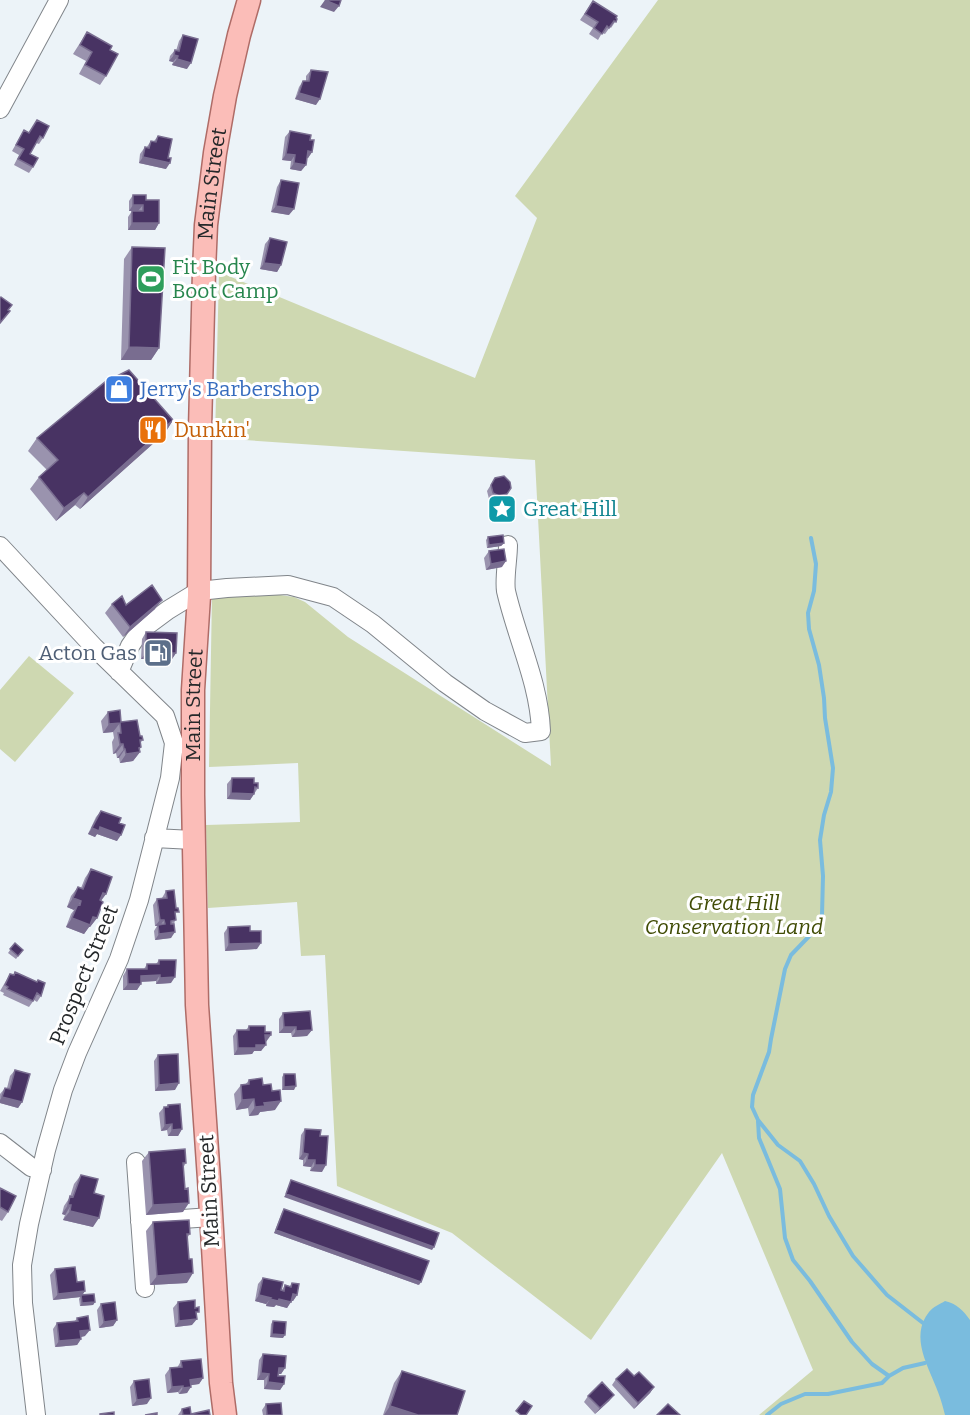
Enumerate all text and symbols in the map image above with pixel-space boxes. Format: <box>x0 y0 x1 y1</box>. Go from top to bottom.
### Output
street label: Main Street <box>192 125 232 240</box>
place label: Fit Body Boot Camp <box>172 254 278 304</box>
sports icon: Fit Body Boot Camp <box>135 263 167 295</box>
shop icon: Jerry's Barbershop <box>103 373 135 405</box>
place label: Jerry's Barbershop <box>139 376 320 402</box>
restaurant icon: Dunkin' <box>137 414 169 446</box>
place label: Dunkin' <box>174 417 250 443</box>
place icon: Great Hill <box>486 493 518 525</box>
place label: Great Hill <box>523 496 617 522</box>
fuel station icon: Acton Gas <box>142 637 174 669</box>
place label: Acton Gas <box>38 640 137 666</box>
street label: Main Street <box>180 647 209 762</box>
park label: Great Hill Conservation Land <box>645 890 823 940</box>
street label: Prospect Street <box>44 901 124 1049</box>
street label: Main Street <box>193 1134 225 1248</box>

